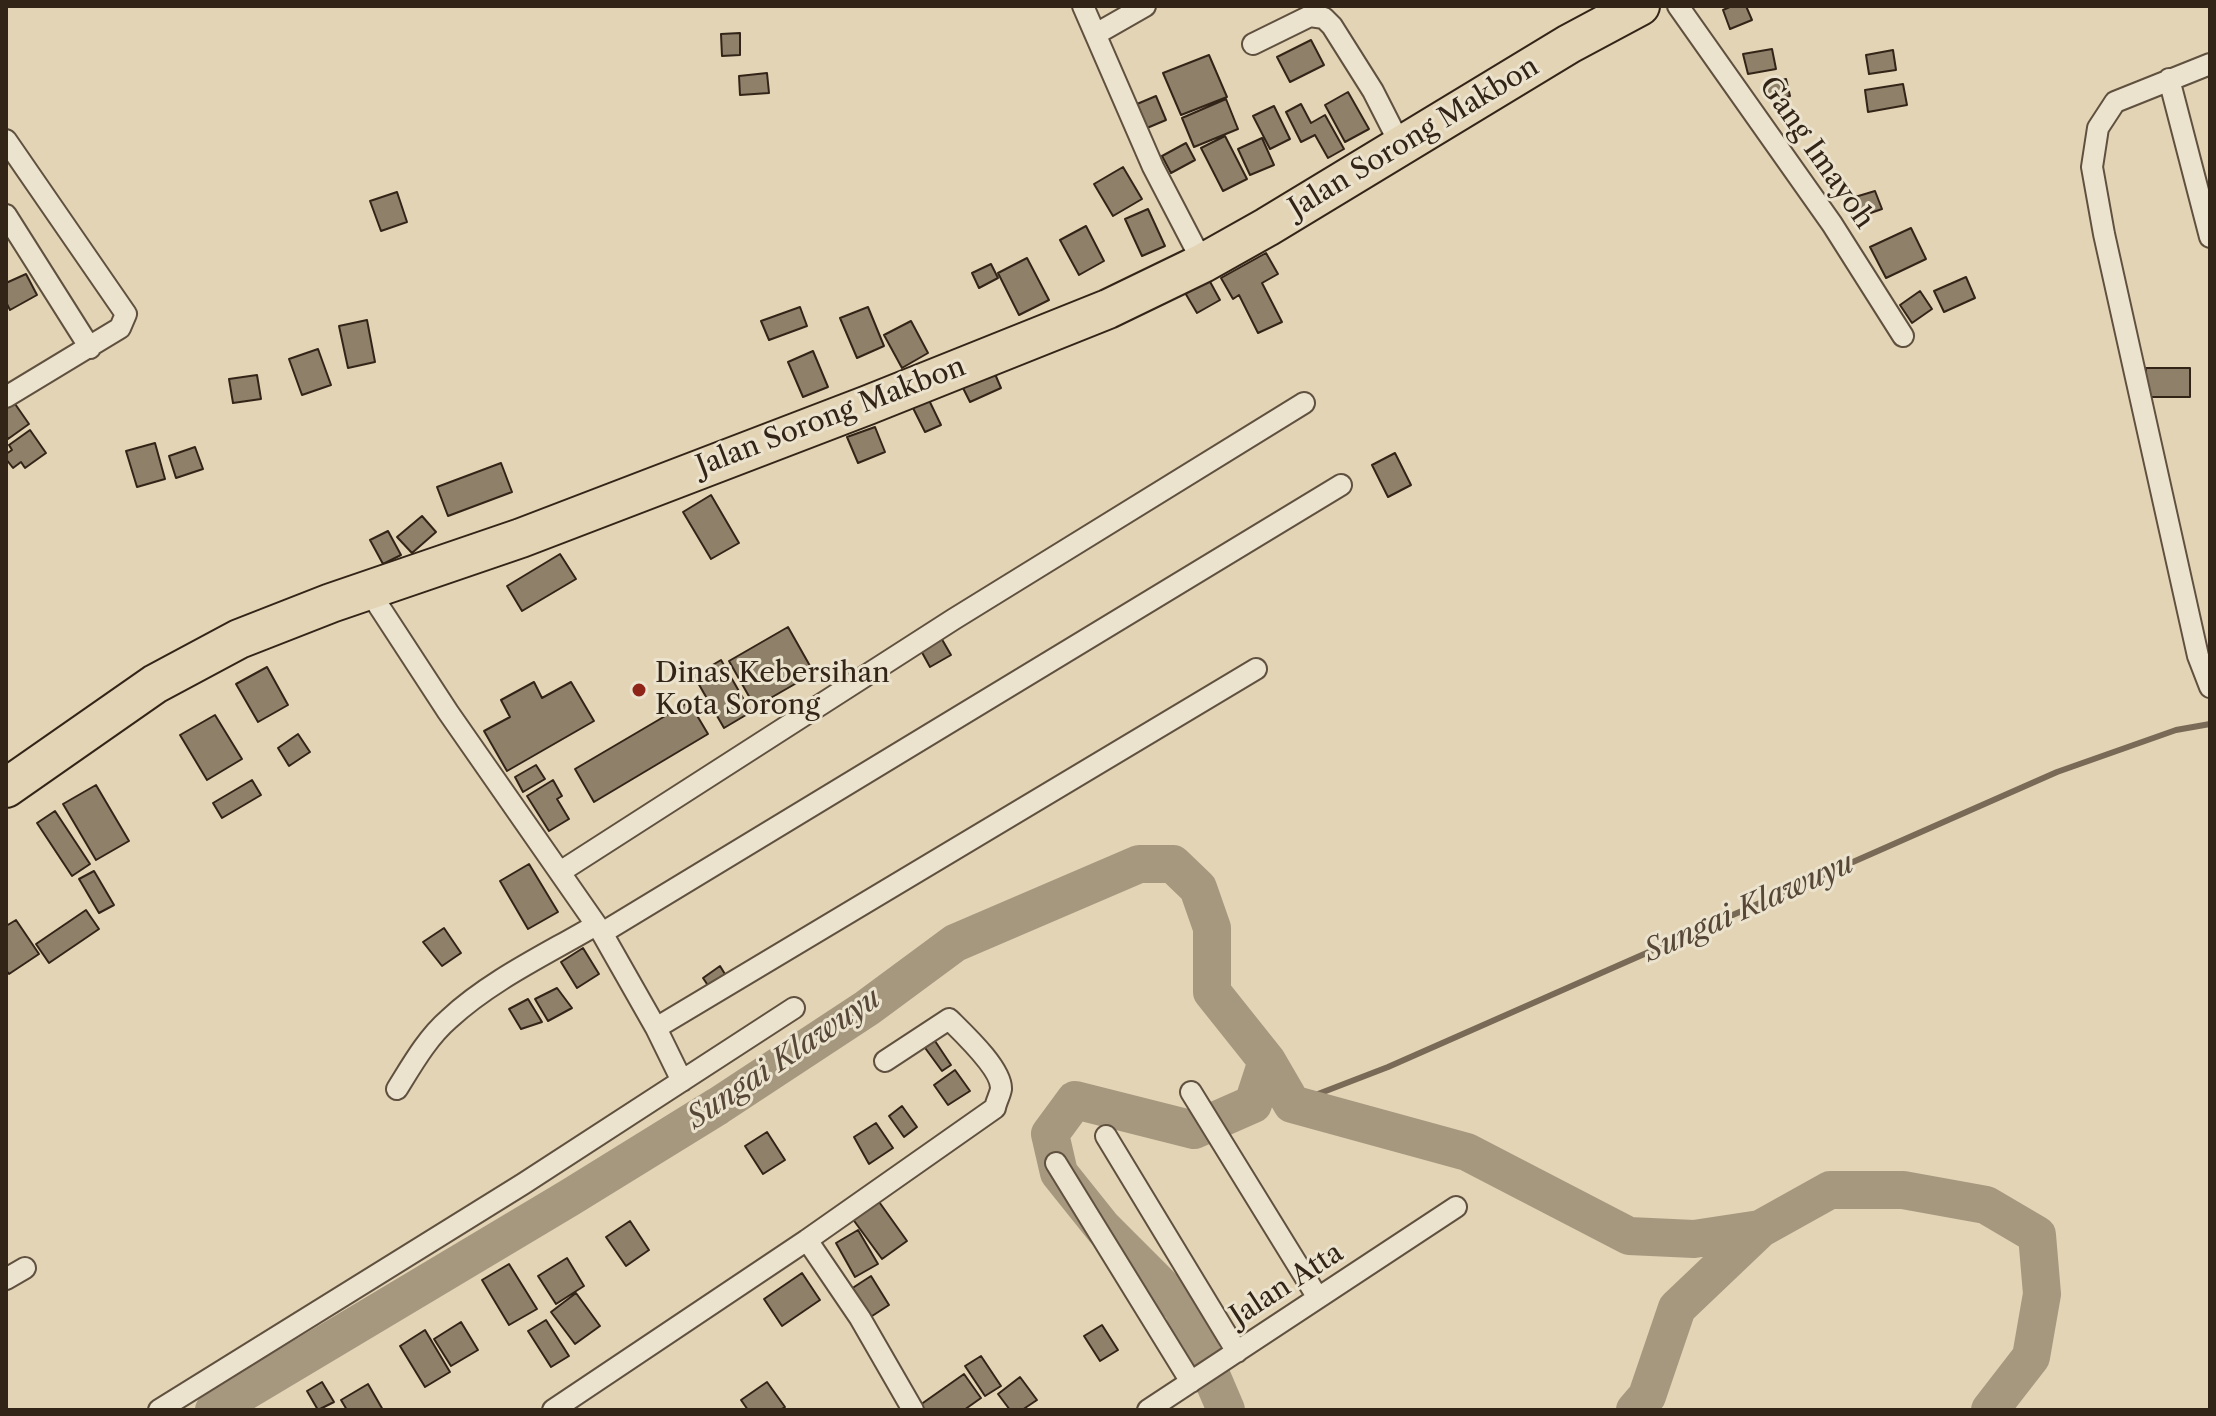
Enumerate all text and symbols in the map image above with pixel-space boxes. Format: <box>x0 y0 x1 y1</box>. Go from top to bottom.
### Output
street label: Jalan Sorong Makbon <box>1283 50 1545 226</box>
street label: Gang Imayoh <box>1751 71 1881 235</box>
street label: Jalan Sorong Makbon <box>692 350 970 484</box>
place label: Dinas Kebersihan Kota Sorong <box>655 657 890 723</box>
marker: Dinas Kebersihan Kota Sorong <box>630 681 648 699</box>
water label: Sungai Klawuyu <box>1639 846 1859 970</box>
water label: Sungai Klawuyu <box>680 981 888 1137</box>
street label: Jalan Atta <box>1224 1236 1350 1334</box>

